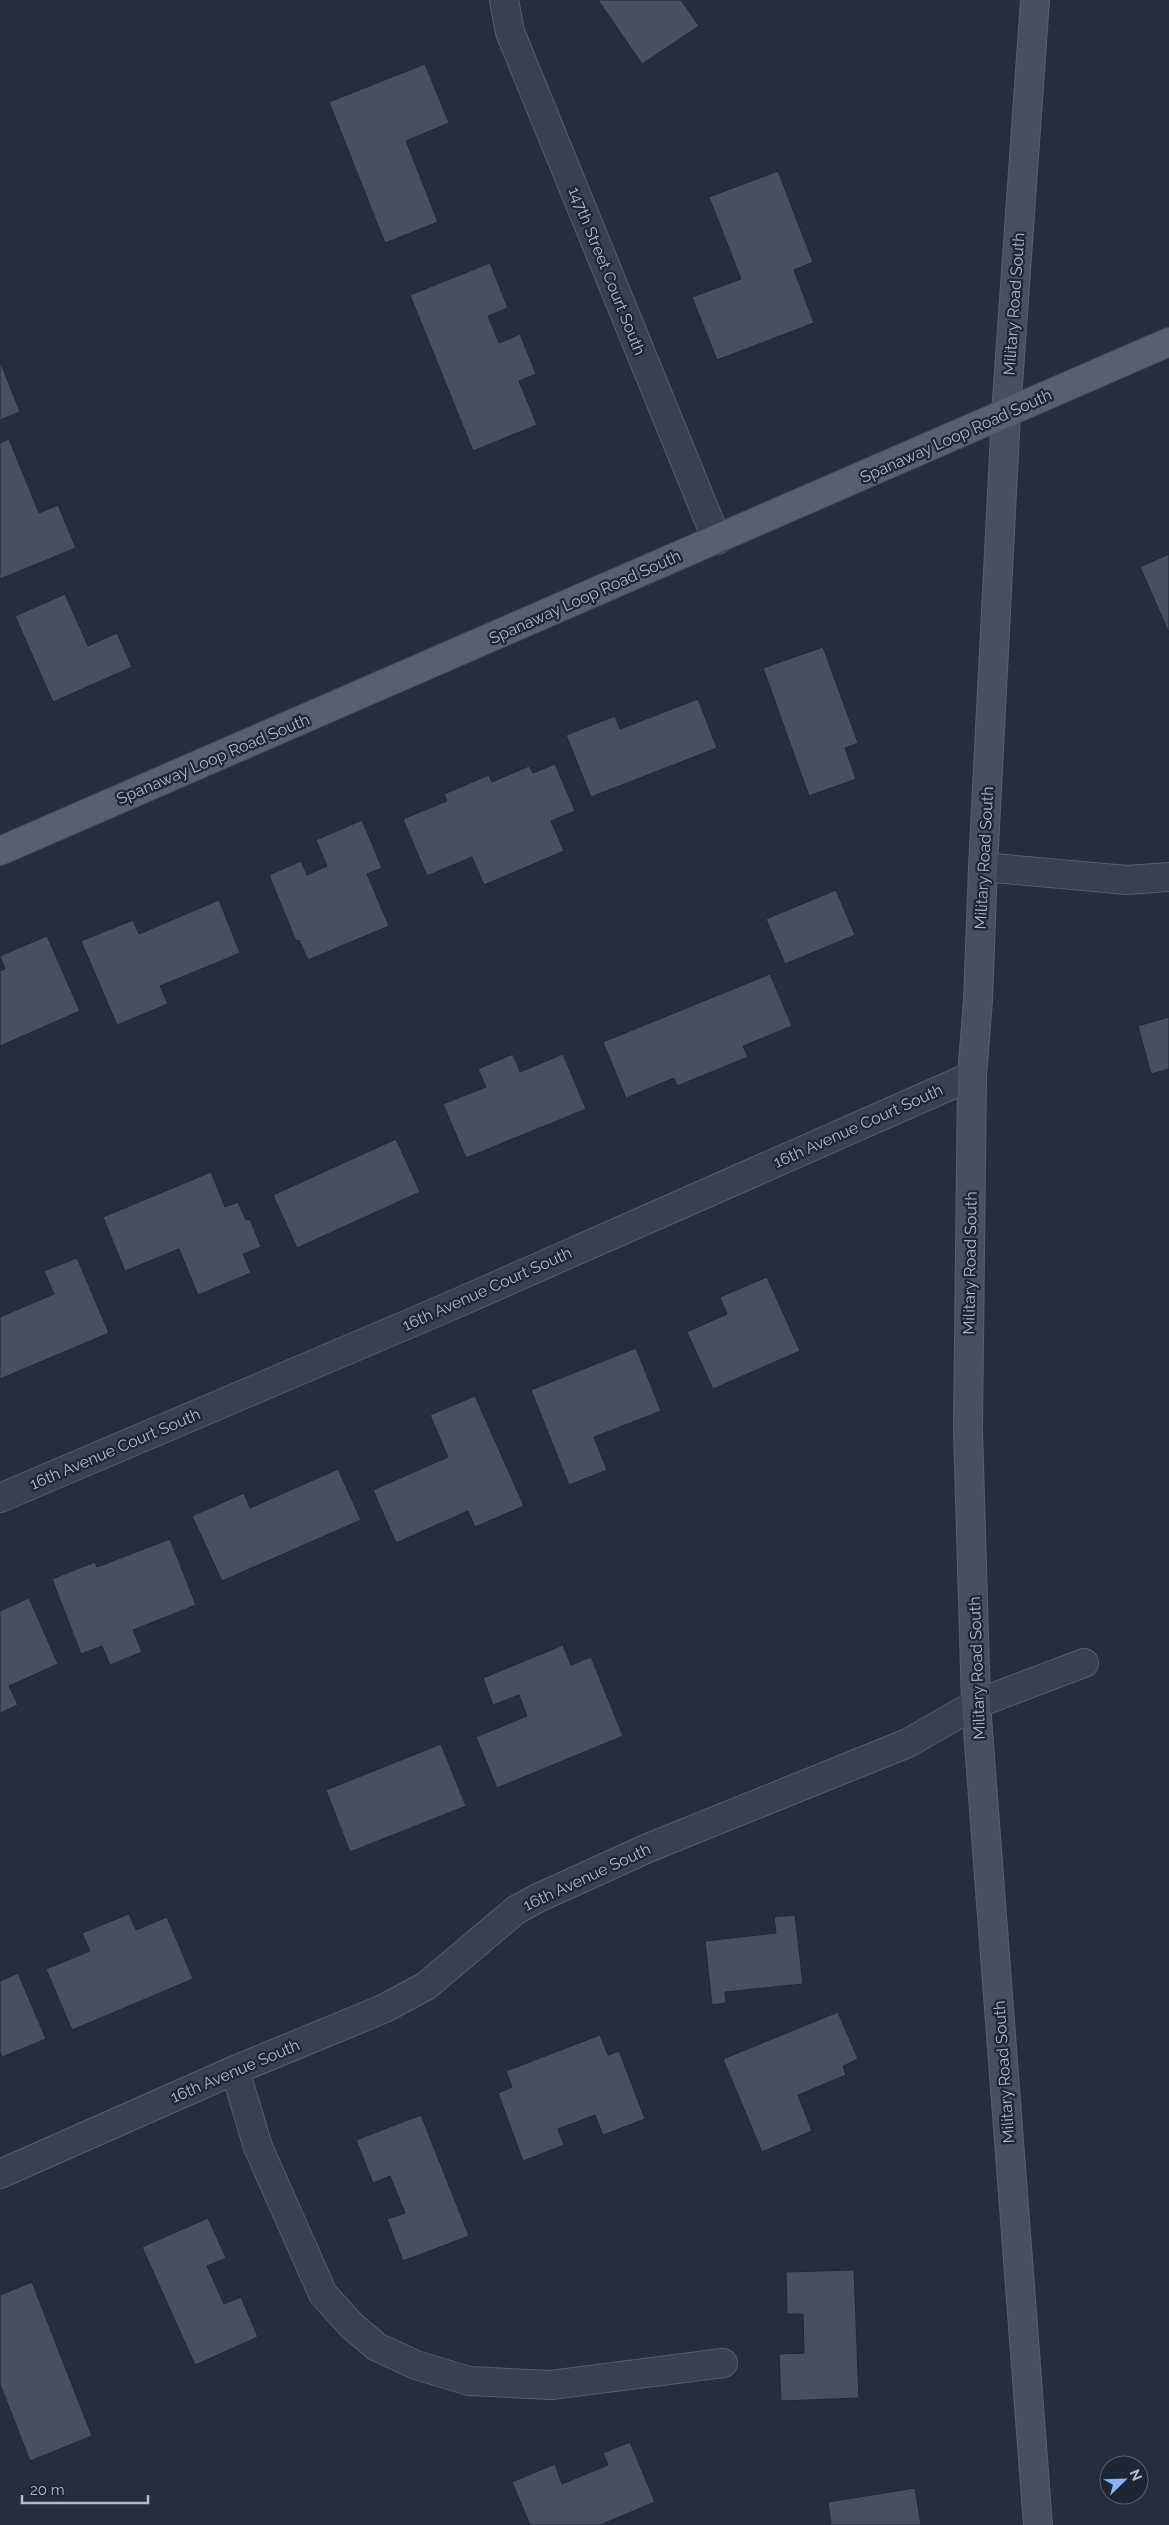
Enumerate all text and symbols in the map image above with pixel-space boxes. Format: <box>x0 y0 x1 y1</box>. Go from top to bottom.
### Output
street label: 147th Street Court South <box>565 184 649 358</box>
street label: Military Road South <box>1000 232 1028 376</box>
street label: Spanaway Loop Road South <box>857 385 1055 487</box>
street label: Spanaway Loop Road South <box>486 546 684 648</box>
street label: Spanaway Loop Road South <box>114 710 312 808</box>
street label: Military Road South <box>971 786 997 930</box>
street label: 16th Avenue Court South <box>770 1080 946 1172</box>
street label: Military Road South <box>959 1191 981 1335</box>
street label: 16th Avenue Court South <box>399 1243 575 1335</box>
street label: 16th Avenue Court South <box>27 1404 203 1494</box>
street label: Military Road South <box>965 1596 989 1740</box>
street label: 16th Avenue South <box>520 1839 654 1915</box>
street label: Military Road South <box>990 2000 1018 2144</box>
street label: 16th Avenue South <box>168 2035 302 2107</box>
north arrow <box>1099 2455 1149 2505</box>
text: N <box>1127 2467 1145 2483</box>
scale bar <box>22 2472 149 2504</box>
text: 20 m <box>30 2481 65 2499</box>

